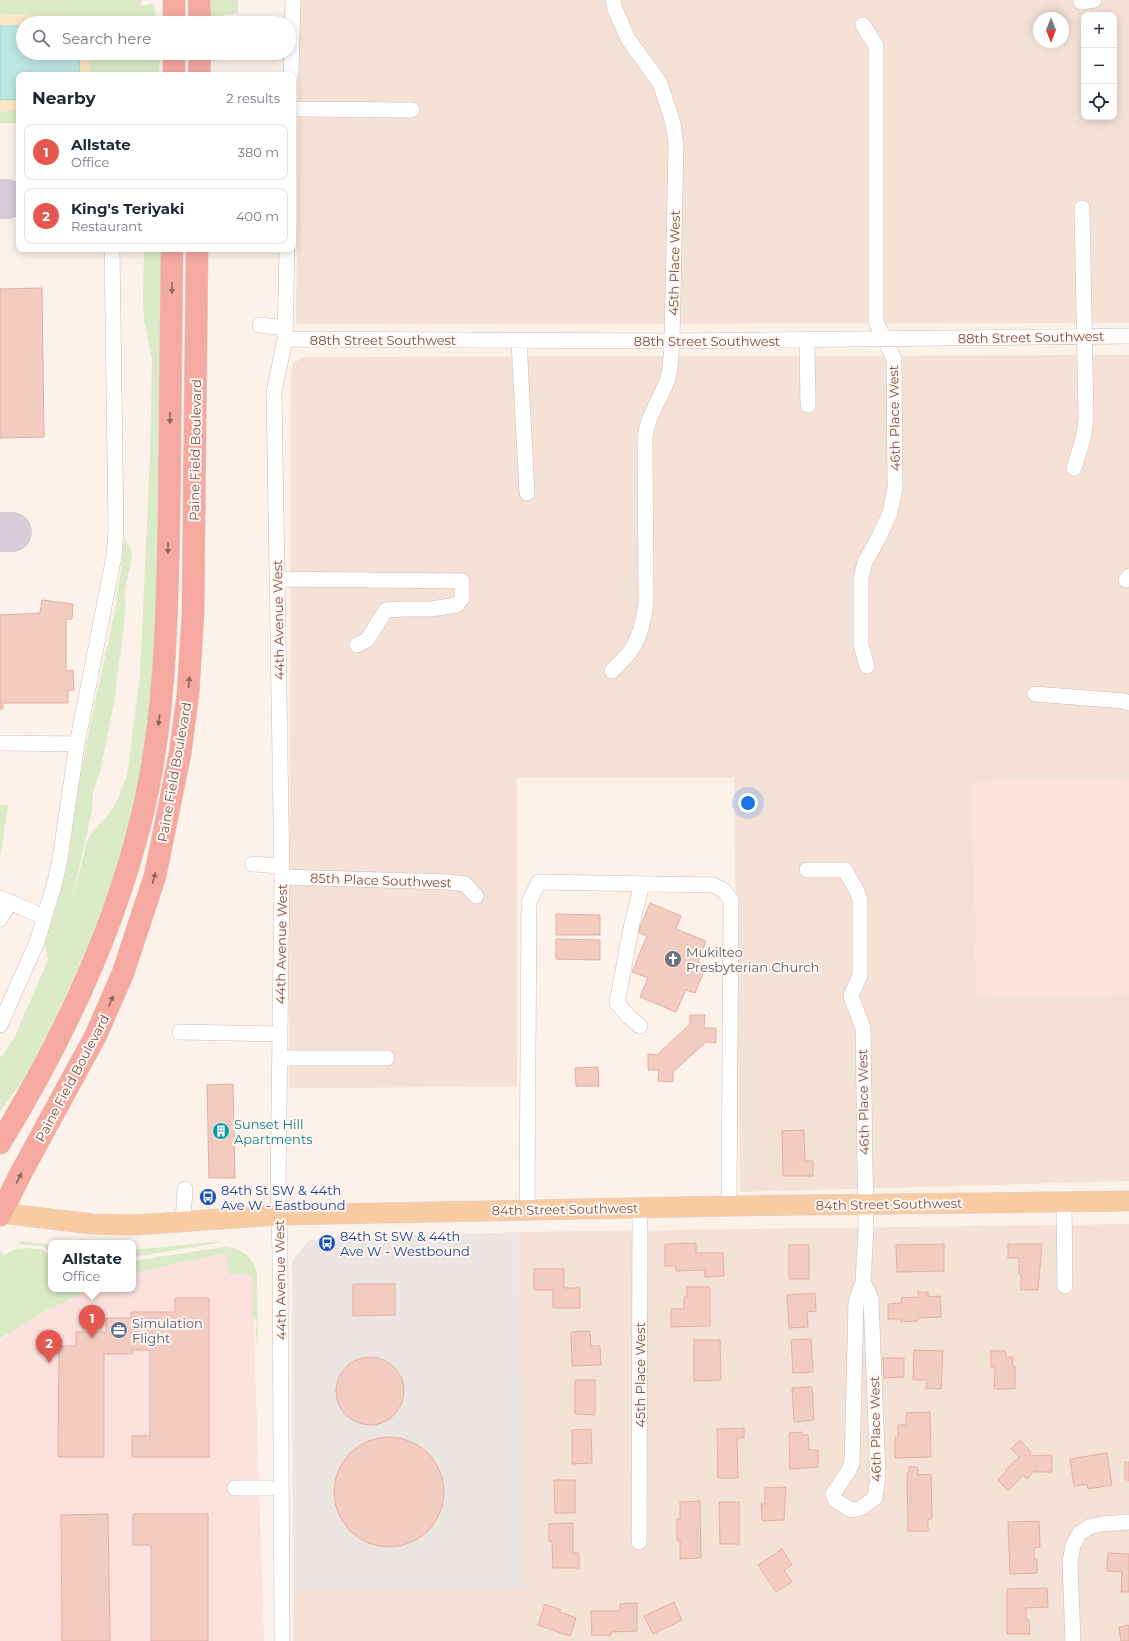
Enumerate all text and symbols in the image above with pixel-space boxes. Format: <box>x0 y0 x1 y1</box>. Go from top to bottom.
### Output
north arrow <box>1033 12 1069 48</box>
map controls <box>1081 12 1117 120</box>
button: + <box>1081 12 1117 48</box>
search box <box>16 16 296 60</box>
icon: search <box>30 27 52 49</box>
text: Search here <box>62 29 151 48</box>
button: − <box>1081 48 1117 84</box>
button: locate <box>1081 84 1117 120</box>
text: Nearby <box>32 88 96 108</box>
text: 2 results <box>226 90 280 106</box>
text: Allstate <box>71 135 131 154</box>
text: 1 <box>43 144 49 160</box>
text: 380 m <box>238 144 279 160</box>
text: Office <box>71 154 109 170</box>
text: King's Teriyaki <box>71 199 184 218</box>
text: 2 <box>42 208 50 224</box>
text: 400 m <box>236 208 279 224</box>
street label: 45th Place West <box>665 210 683 316</box>
text: Restaurant <box>71 218 142 234</box>
one-way arrow <box>168 282 175 294</box>
street label: 88th Street Southwest <box>958 328 1104 346</box>
street label: 88th Street Southwest <box>310 332 456 348</box>
street label: 88th Street Southwest <box>634 333 780 349</box>
street label: 46th Place West <box>885 365 903 471</box>
street label: Paine Field Boulevard <box>186 379 204 521</box>
one-way arrow <box>167 412 173 425</box>
one-way arrow <box>165 542 171 555</box>
street label: 44th Avenue West <box>269 560 287 680</box>
one-way arrow <box>185 676 192 688</box>
street label: Paine Field Boulevard <box>154 701 194 843</box>
one-way arrow <box>156 714 162 726</box>
your location <box>738 793 758 813</box>
street label: 85th Place Southwest <box>310 870 452 890</box>
one-way arrow <box>151 872 157 884</box>
street label: 44th Avenue West <box>272 884 290 1004</box>
place label: Mukilteo Presbyterian Church <box>686 944 819 975</box>
church icon: Mukilteo Presbyterian Church <box>663 949 683 969</box>
one-way arrow <box>108 996 114 1007</box>
street label: Paine Field Boulevard <box>32 1012 112 1144</box>
street label: 46th Place West <box>854 1049 872 1155</box>
place label: Sunset Hill Apartments <box>234 1116 313 1147</box>
building icon: Sunset Hill Apartments <box>211 1121 231 1141</box>
one-way arrow <box>15 1172 22 1184</box>
place label: 84th St SW & 44th Ave W - Eastbound <box>221 1182 346 1213</box>
bus stop icon: 84th St SW & 44th Ave W - Eastbound <box>198 1187 218 1207</box>
street label: 84th Street Southwest <box>816 1195 962 1213</box>
street label: 84th Street Southwest <box>492 1200 638 1218</box>
street label: 44th Avenue West <box>271 1220 289 1340</box>
place label: 84th St SW & 44th Ave W - Westbound <box>340 1228 470 1259</box>
bus stop icon: 84th St SW & 44th Ave W - Westbound <box>317 1233 337 1253</box>
popup <box>48 1240 136 1292</box>
text: Allstate <box>62 1249 122 1268</box>
text: Office <box>62 1268 100 1284</box>
pin: 1 <box>79 1305 105 1338</box>
place label: Simulation Flight <box>132 1315 203 1346</box>
office icon: Simulation Flight <box>109 1320 129 1340</box>
street label: 45th Place West <box>632 1322 648 1428</box>
pin: 2 <box>36 1330 62 1363</box>
street label: 46th Place West <box>866 1376 884 1482</box>

